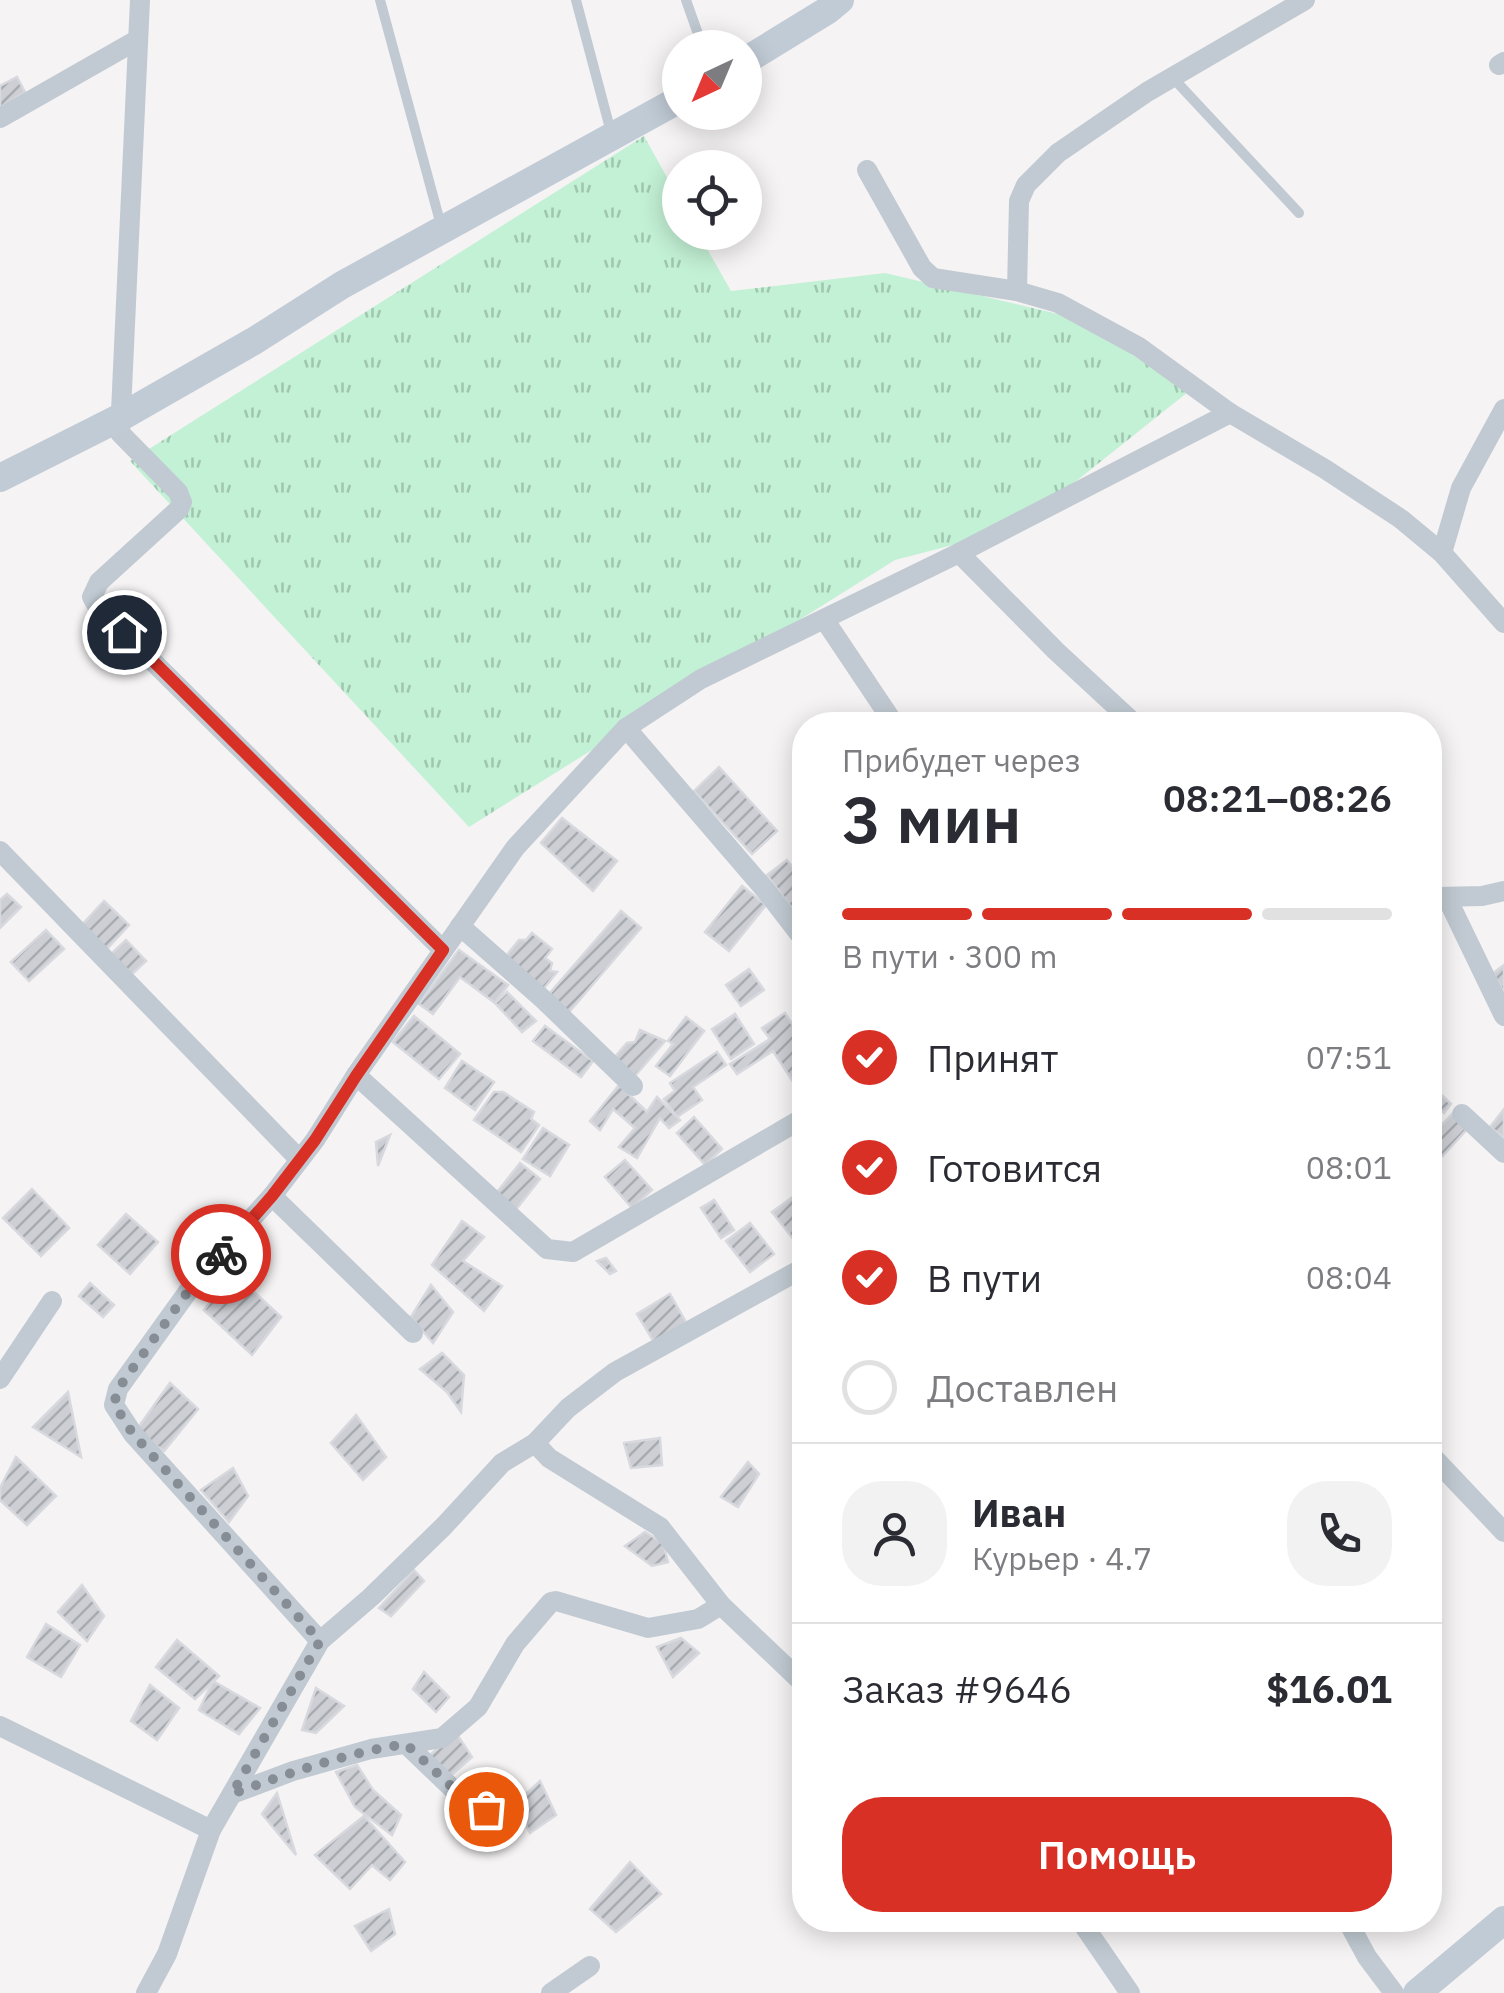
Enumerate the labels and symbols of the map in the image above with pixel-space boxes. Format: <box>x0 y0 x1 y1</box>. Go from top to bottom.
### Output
north arrow <box>662 30 762 130</box>
pin <box>82 590 167 675</box>
courier <box>171 1204 271 1304</box>
pin <box>444 1767 529 1852</box>

